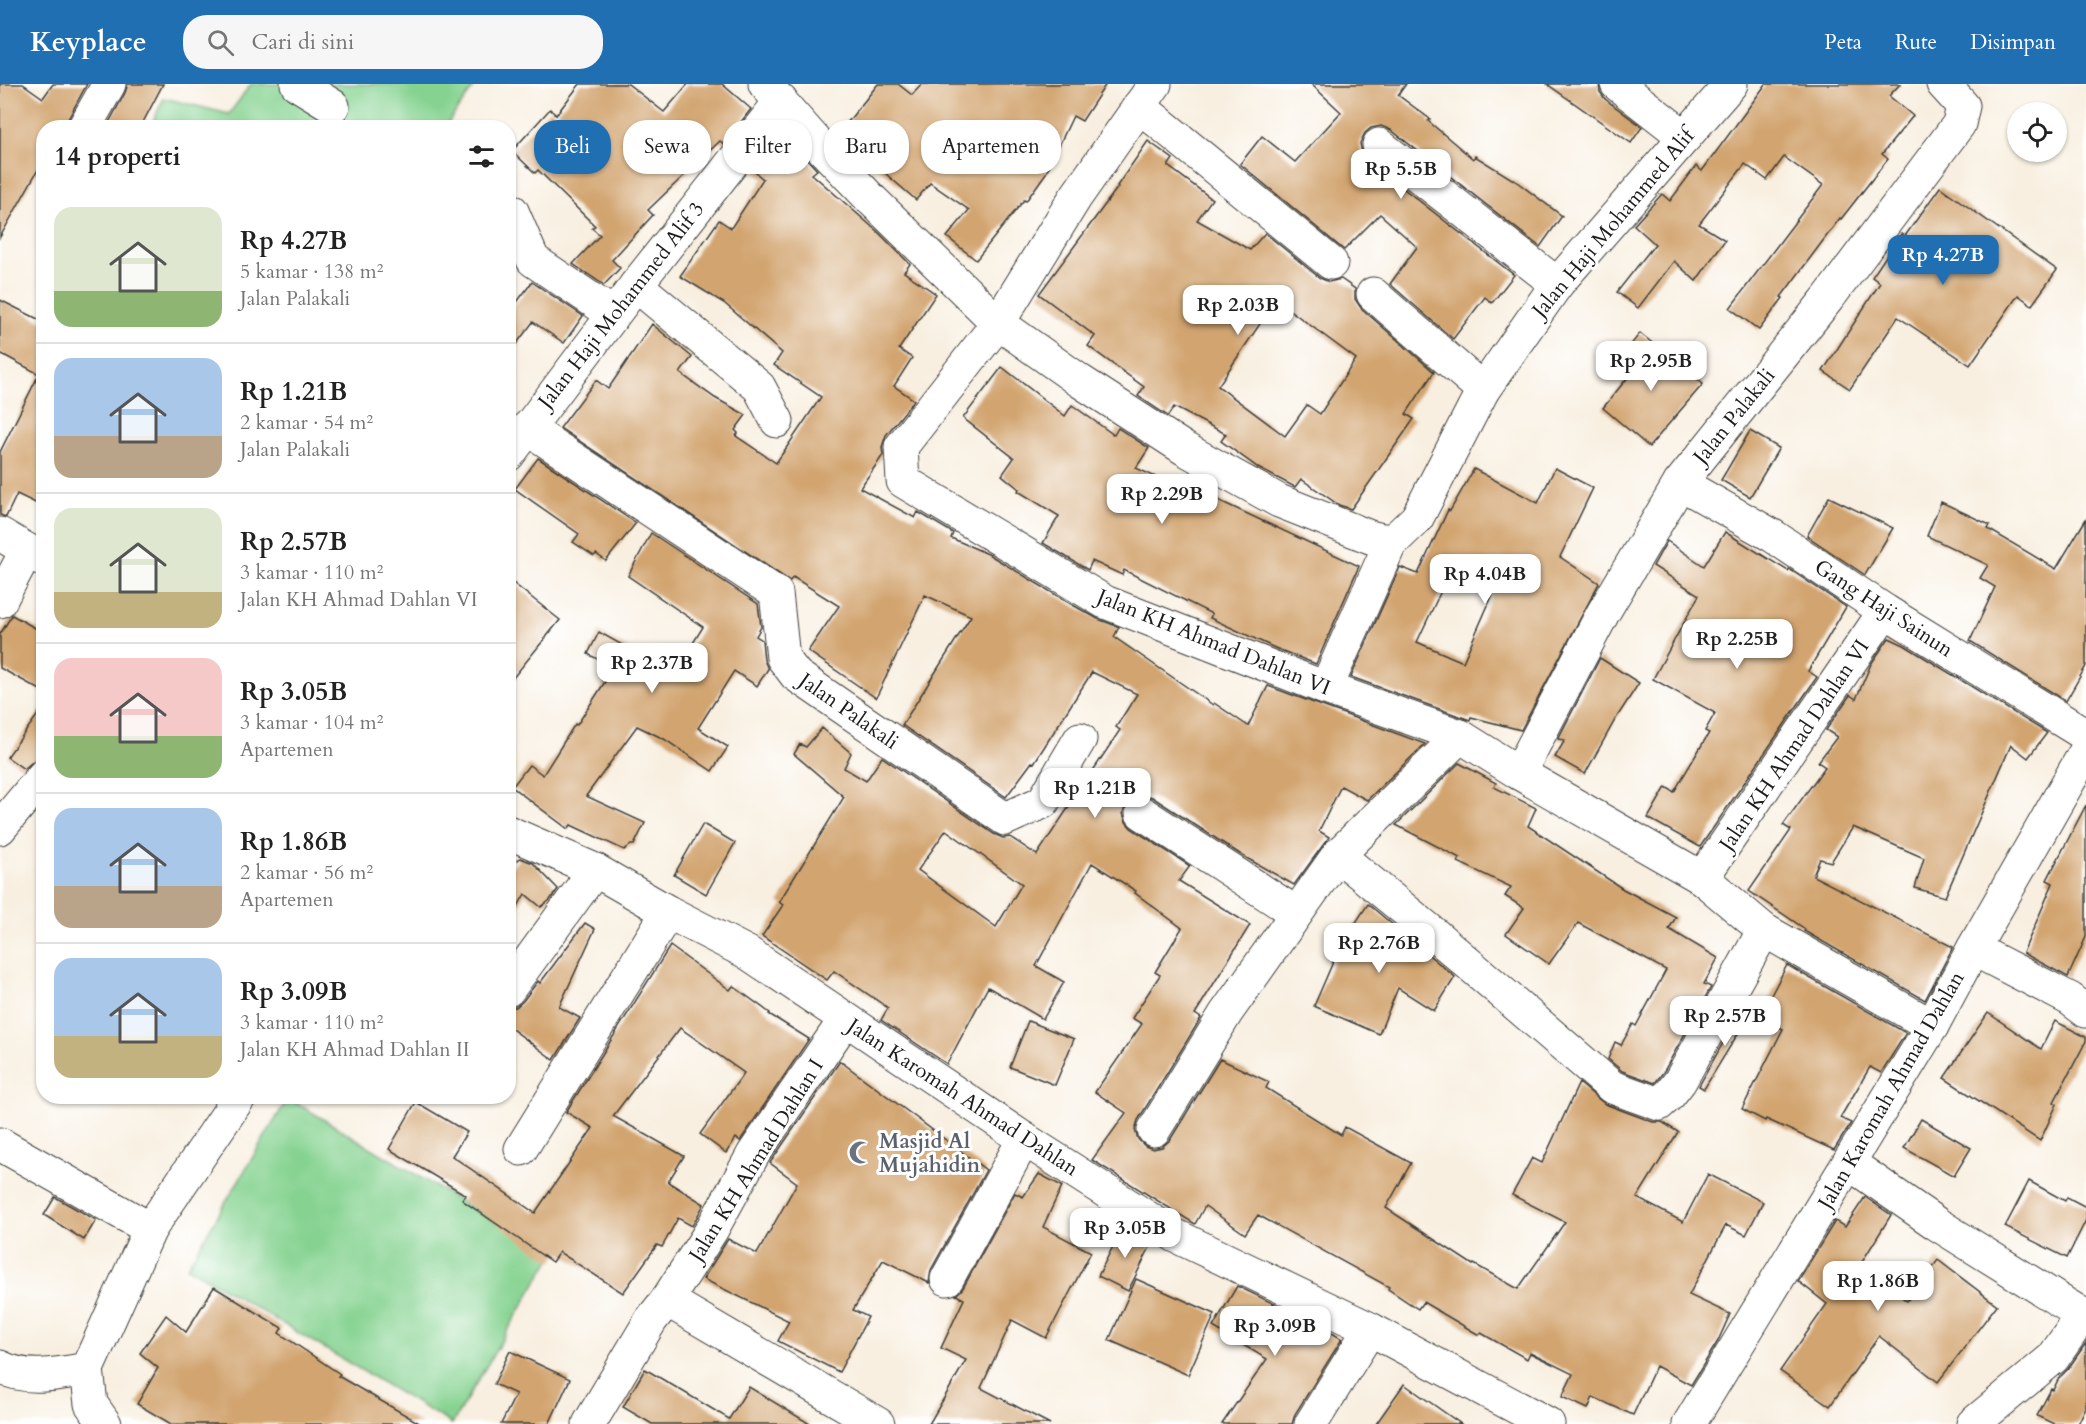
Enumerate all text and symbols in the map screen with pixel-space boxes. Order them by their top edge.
search box [183,15,603,69]
text: Keyplace [30,23,147,61]
icon: search [204,26,237,59]
text: Cari di sini [252,27,354,57]
text: Peta [1824,28,1862,57]
text: Rute [1895,28,1937,57]
text: Disimpan [1970,28,2056,57]
map controls [2007,102,2067,162]
button: locate [2007,102,2067,162]
chip: Beli [534,120,611,174]
chip: Sewa [623,120,711,174]
chip: Filter [723,120,812,174]
chip: Baru [824,120,909,174]
chip: Apartemen [921,120,1061,174]
street label: Jalan Haji Mohammed Alif [1524,120,1703,326]
text: 14 properti [54,139,181,174]
icon: filters [465,140,498,173]
pin: Rp 5.5B [1346,149,1456,200]
text: Rp 5.5B [1365,155,1437,182]
street label: Jalan Haji Mohammed Alif 3 [530,196,711,417]
text: Rp 4.27B [240,223,347,258]
icon: home [102,231,174,303]
pin: Rp 4.27B [1881,235,2005,286]
text: Rp 4.27B [1902,241,1984,268]
text: 5 kamar · 138 m² [240,258,383,285]
text: Jalan Palakali [240,285,350,312]
pin: Rp 2.03B [1176,285,1300,336]
text: Rp 2.03B [1197,291,1279,318]
pin: Rp 2.95B [1589,341,1713,392]
text: Rp 2.95B [1610,347,1692,374]
street label: Jalan Palakali [1685,362,1782,473]
text: Rp 1.21B [240,374,347,409]
icon: home [102,382,174,454]
text: 2 kamar · 54 m² [240,409,373,436]
text: Jalan Palakali [240,436,350,463]
pin: Rp 2.29B [1100,474,1224,525]
text: Rp 2.29B [1121,480,1203,507]
text: Rp 2.57B [240,524,347,559]
icon: home [102,532,174,604]
street label: Gang Haji Sainun [1809,553,1959,664]
pin: Rp 4.04B [1423,554,1547,605]
text: 3 kamar · 110 m² [240,559,383,586]
text: Rp 4.04B [1444,560,1526,587]
street label: Jalan KH Ahmad Dahlan VI [1090,581,1335,703]
text: Jalan KH Ahmad Dahlan VI [240,586,478,613]
pin: Rp 2.25B [1675,619,1799,670]
text: Rp 2.25B [1696,625,1778,652]
street label: Jalan KH Ahmad Dahlan VI [1711,634,1876,859]
pin: Rp 2.37B [590,643,714,694]
text: Rp 2.37B [611,649,693,676]
street label: Jalan Palakali [791,665,904,757]
text: Rp 3.05B [240,674,347,709]
icon: home [102,682,174,754]
text: 3 kamar · 104 m² [240,709,383,736]
text: Apartemen [240,736,334,763]
pin: Rp 1.21B [1033,768,1157,819]
text: Rp 1.21B [1054,774,1136,801]
text: Rp 1.86B [240,824,347,859]
icon: home [102,832,174,904]
text: 2 kamar · 56 m² [240,859,373,886]
text: Apartemen [240,886,334,913]
pin: Rp 2.76B [1317,923,1441,974]
text: Rp 2.76B [1338,929,1420,956]
street label: Jalan Karomah Ahmad Dahlan [1810,966,1972,1217]
text: Rp 3.09B [240,974,347,1009]
icon: home [102,982,174,1054]
pin: Rp 2.57B [1663,996,1787,1047]
text: Rp 2.57B [1684,1002,1766,1029]
text: 3 kamar · 110 m² [240,1009,383,1036]
street label: Jalan Karomah Ahmad Dahlan [839,1010,1084,1183]
text: Jalan KH Ahmad Dahlan II [240,1036,470,1063]
street label: Jalan KH Ahmad Dahlan I [681,1053,831,1270]
place label: Masjid Al Mujahidin [879,1127,981,1180]
mosque icon: Masjid Al Mujahidin [848,1140,874,1166]
pin: Rp 3.05B [1063,1208,1187,1259]
text: Rp 3.05B [1084,1214,1166,1241]
pin: Rp 1.86B [1816,1261,1940,1312]
text: Rp 1.86B [1837,1267,1919,1294]
pin: Rp 3.09B [1213,1306,1337,1357]
text: Rp 3.09B [1234,1312,1316,1339]

